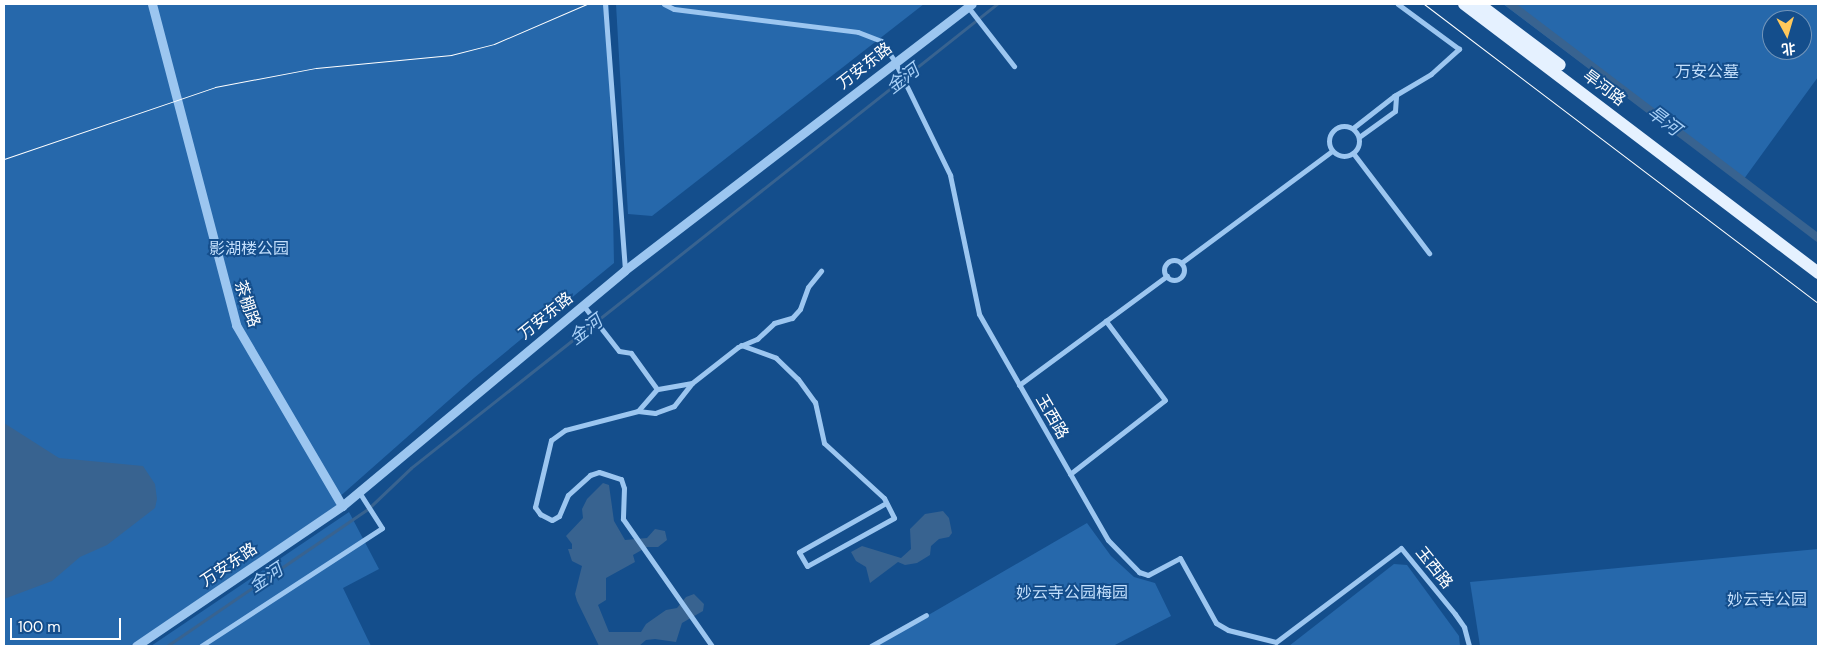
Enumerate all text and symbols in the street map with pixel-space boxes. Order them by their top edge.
north arrow [1762,10,1812,60]
street label: 万安东路 [834,39,896,93]
text: 北 [1781,39,1796,59]
water label: 金河 [882,59,924,99]
park label: 万安公墓 [1675,62,1739,82]
street label: 旱河路 [1579,66,1629,110]
water label: 旱河 [1643,102,1685,140]
park label: 影湖楼公园 [209,239,289,259]
street label: 茶棚路 [230,278,264,330]
street label: 万安东路 [515,288,577,344]
water label: 金河 [565,310,607,350]
street label: 玉西路 [1032,391,1072,443]
street label: 万安东路 [197,539,261,591]
street label: 玉西路 [1411,543,1457,593]
water label: 金河 [245,559,287,597]
park label: 妙云寺公园梅园 [1016,583,1128,603]
park label: 妙云寺公园 [1727,590,1807,610]
scale bar [12,608,124,640]
text: 100 m [18,617,61,637]

